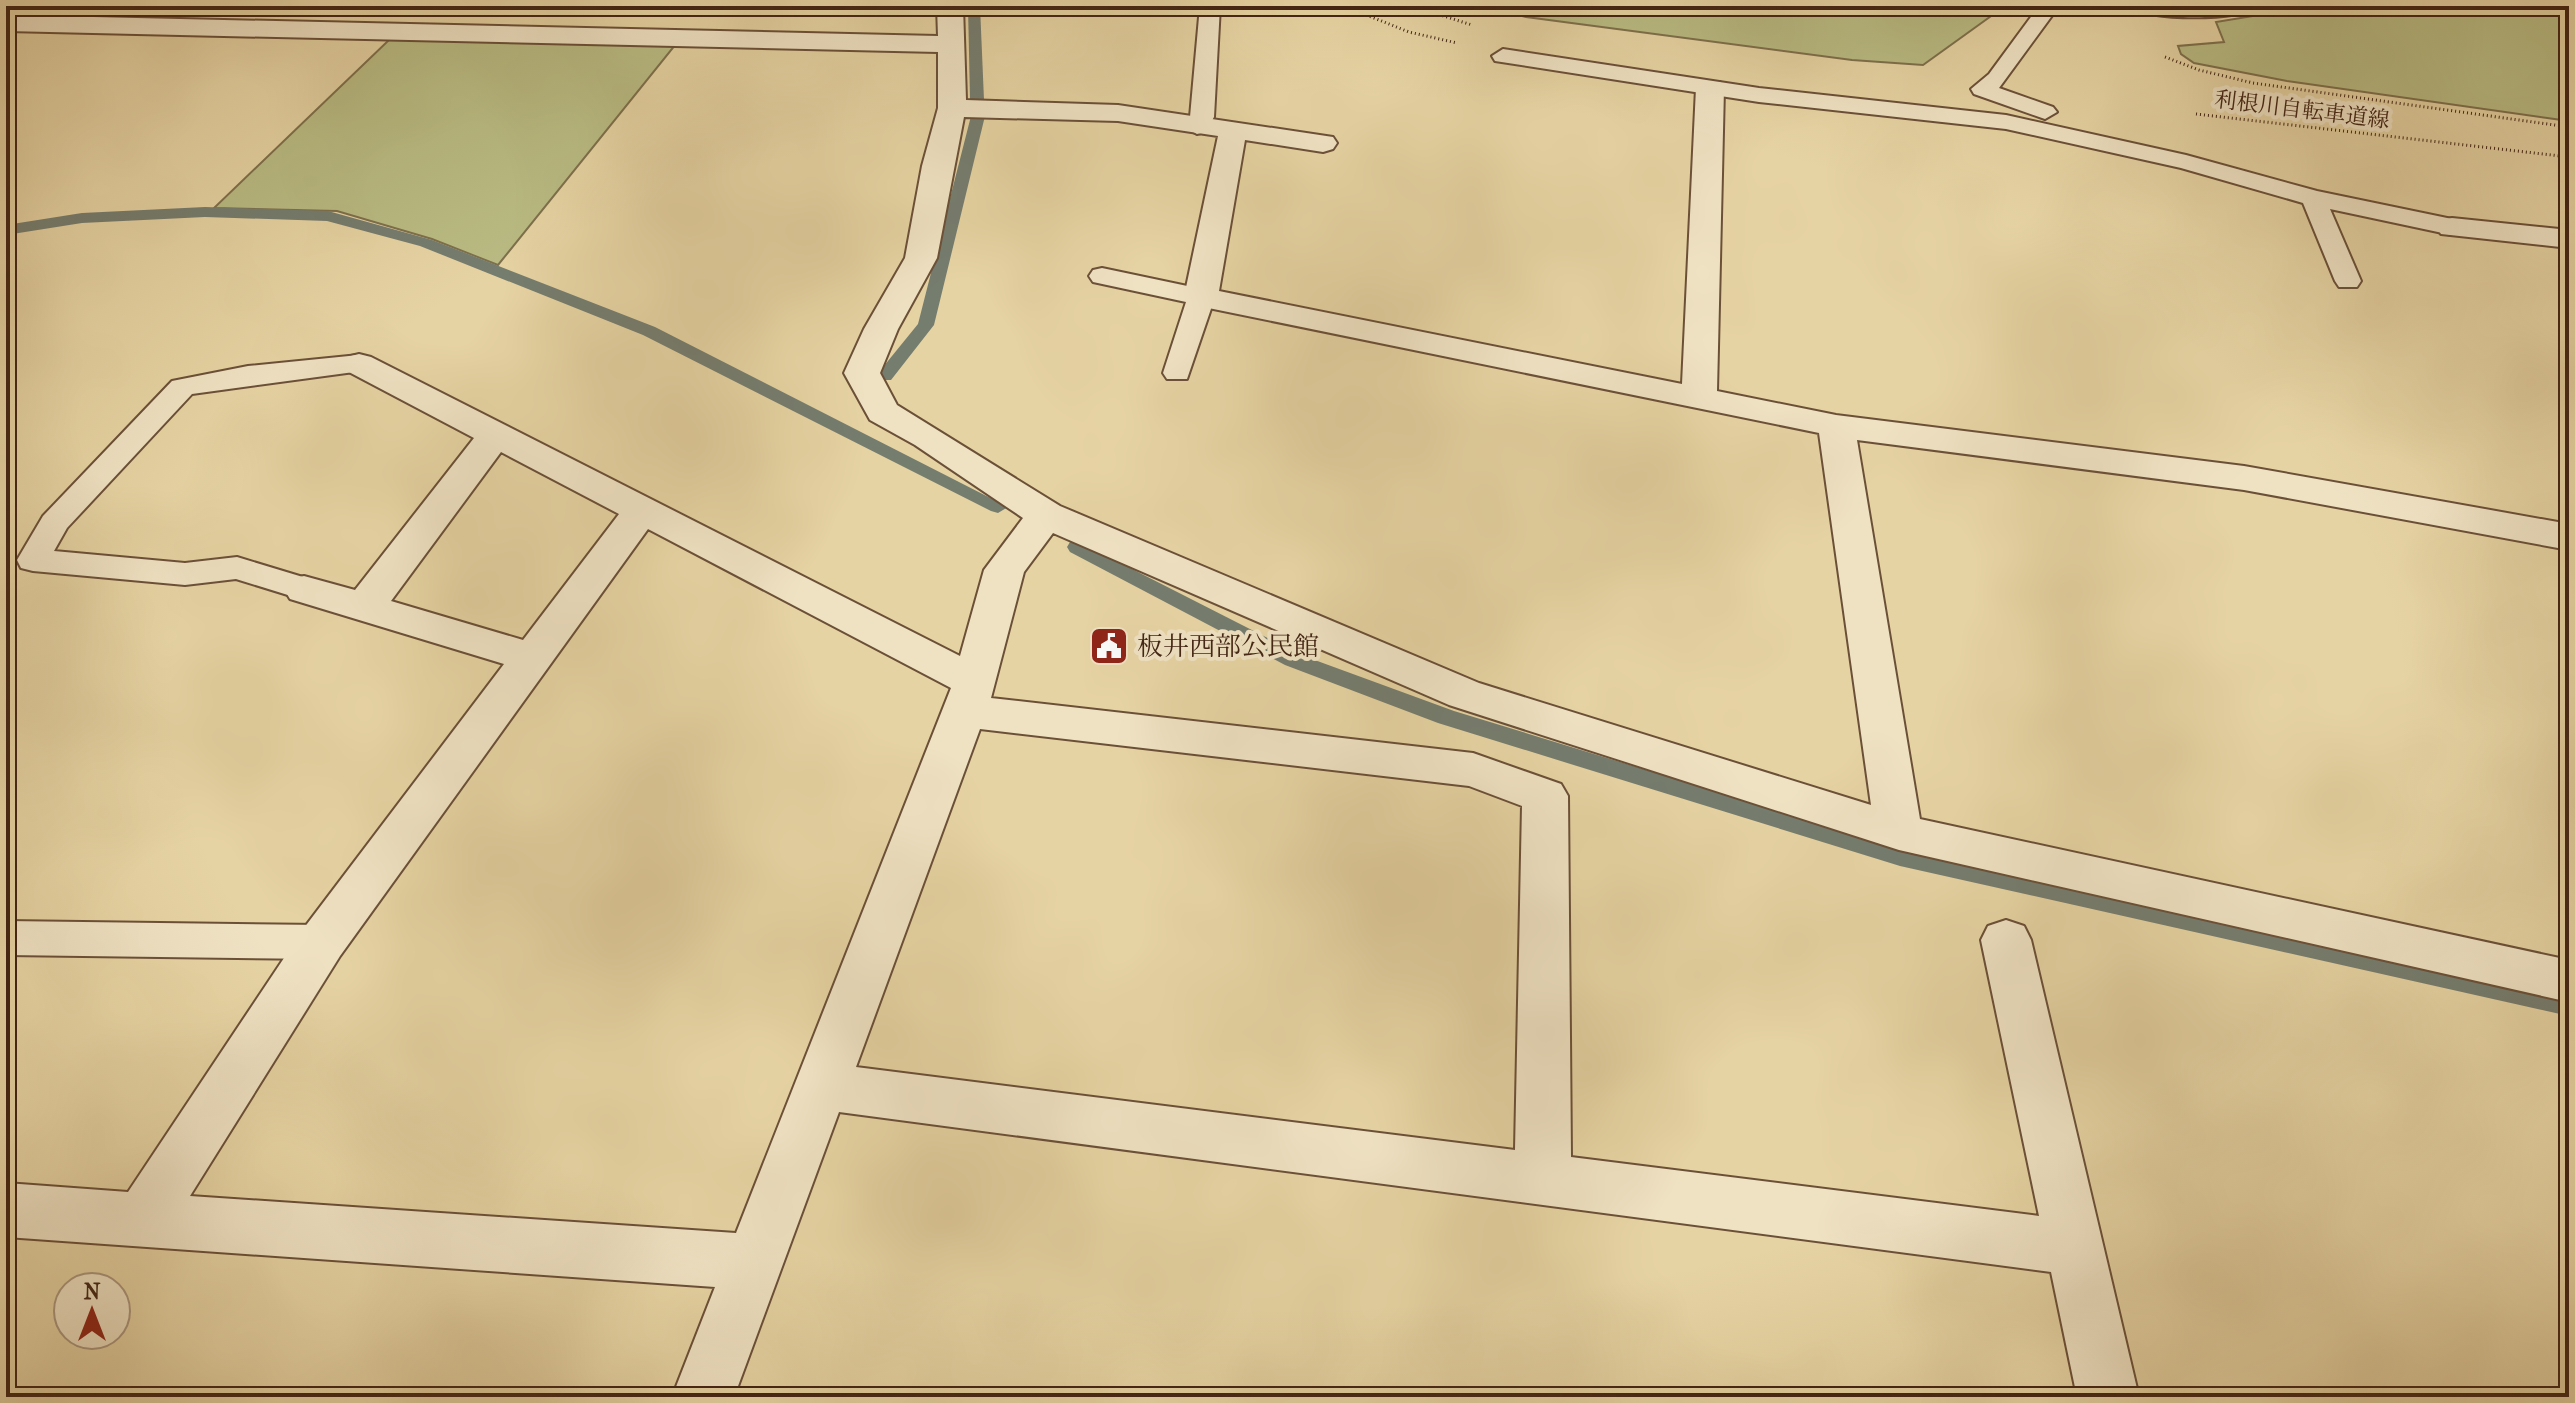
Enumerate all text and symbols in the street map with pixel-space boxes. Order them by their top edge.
street label: 利根川自転車道線 [2213,86,2391,134]
public building icon: 板井西部公民館 [1088,625,1130,667]
place label: 板井西部公民館 [1137,631,1319,662]
north arrow [52,1271,132,1351]
text: N [84,1279,101,1305]

